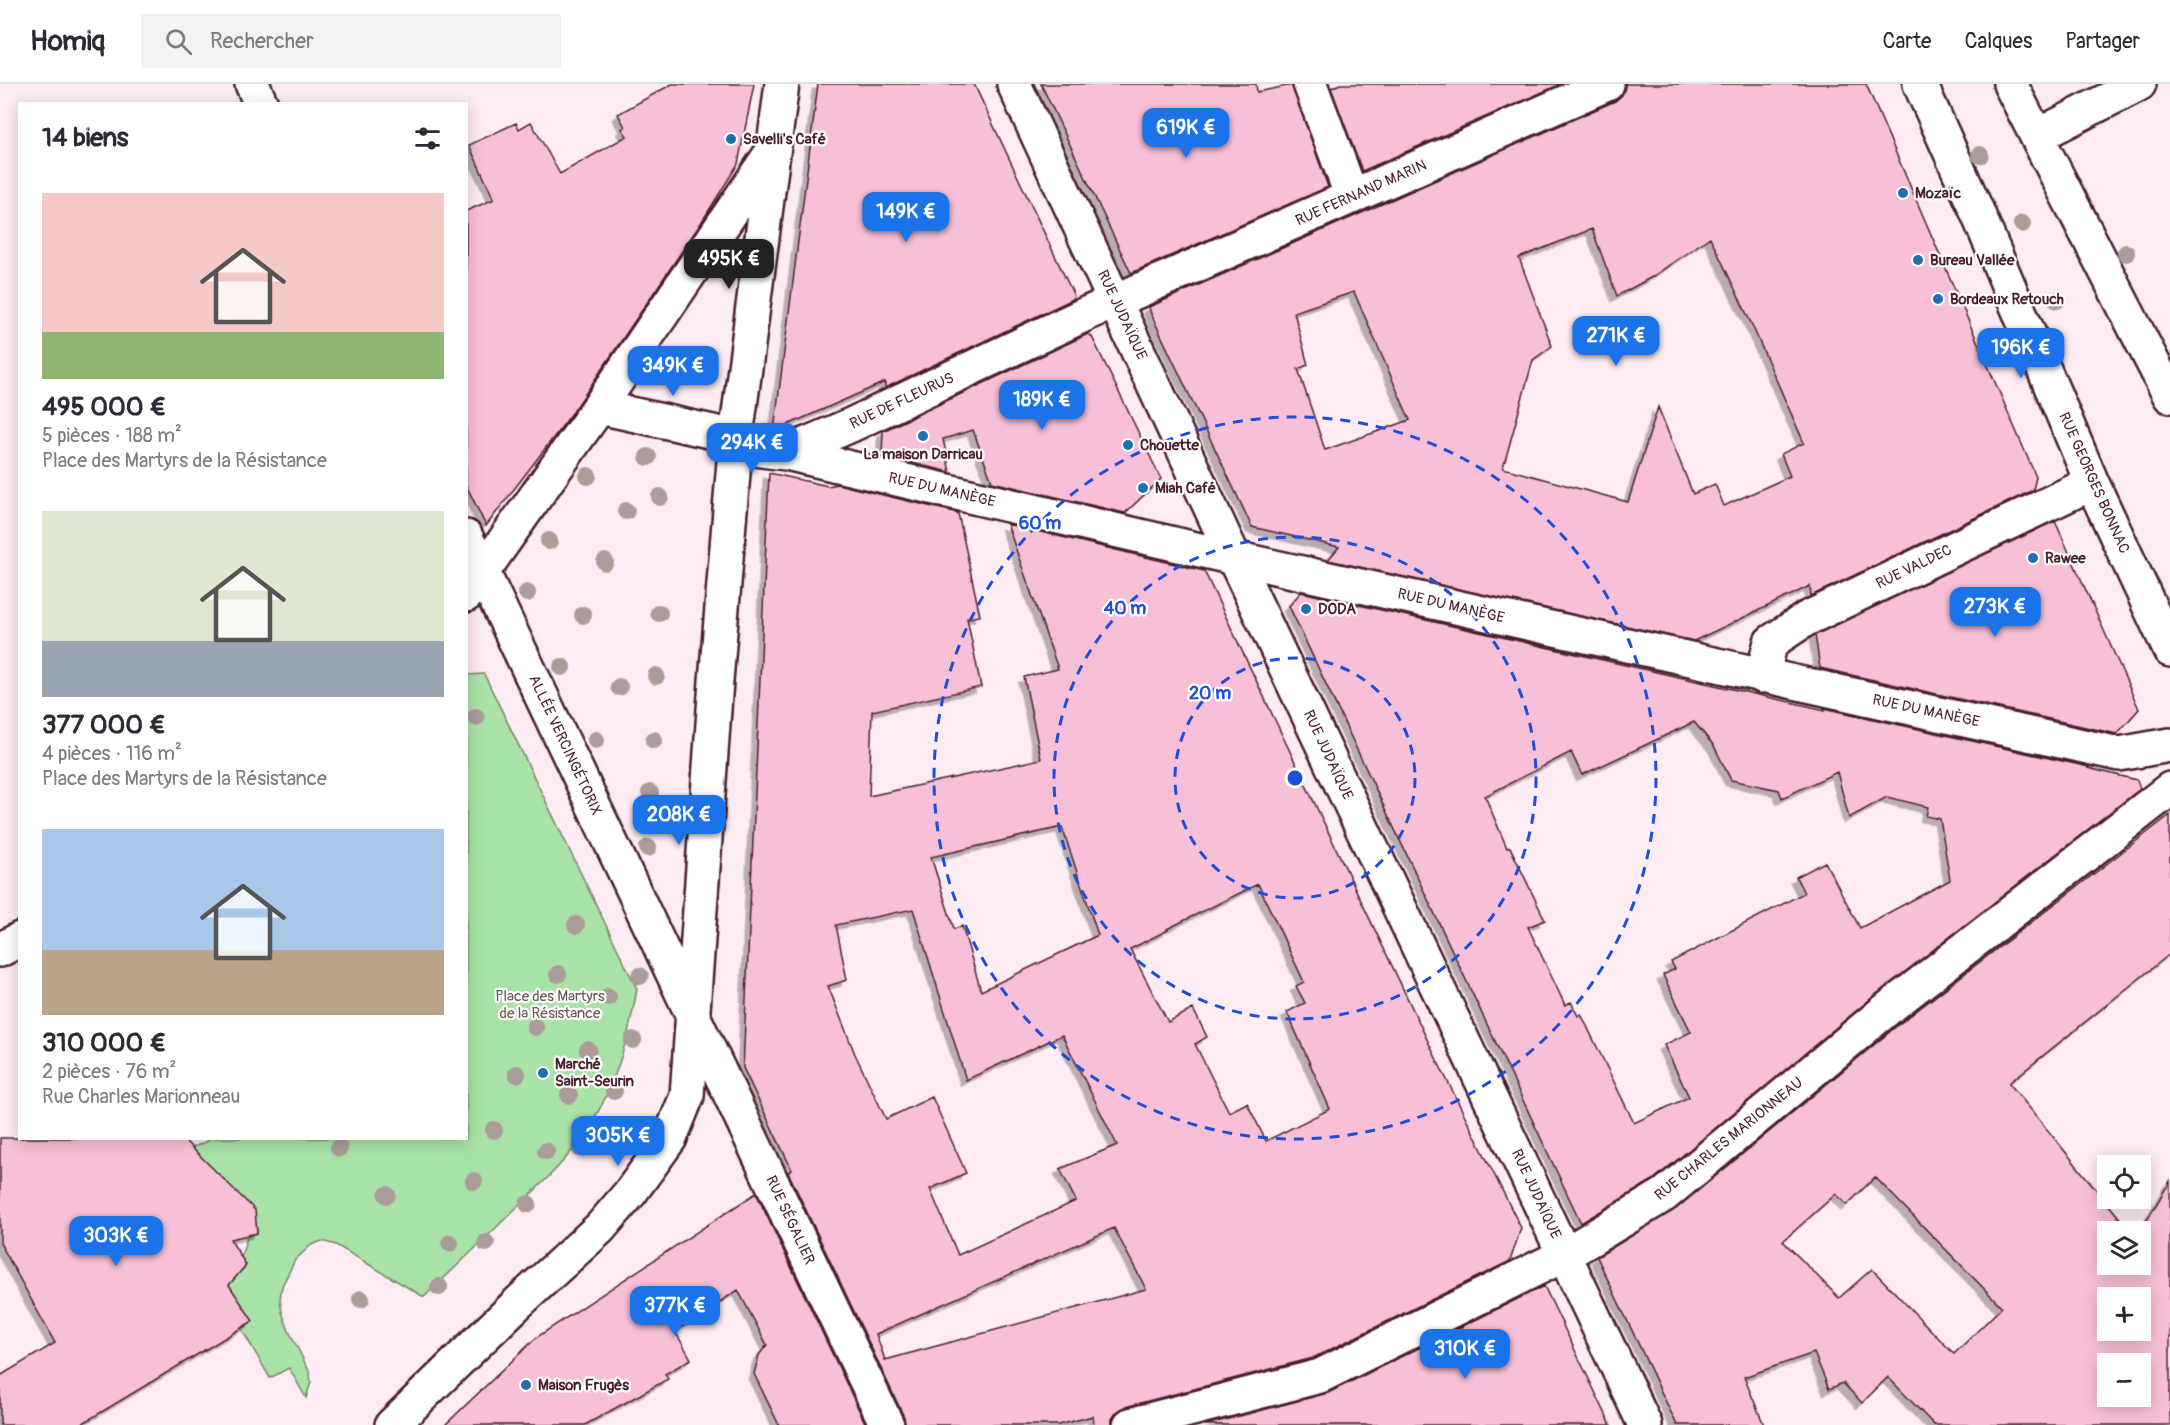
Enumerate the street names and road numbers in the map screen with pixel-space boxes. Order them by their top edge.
street label: RUE FERNAND MARIN [1293,156,1429,230]
street label: RUE JUDAÏQUE [1093,267,1151,363]
street label: RUE DE FLEURUS [847,369,957,433]
street label: RUE GEORGES BONNAC [2054,409,2134,557]
street label: RUE DU MANÈGE [887,468,997,512]
street label: RUE VALDEC [1873,540,1955,594]
street label: RUE DU MANÈGE [1396,584,1506,628]
street label: ALLÉE VERCINGÉTORIX [524,672,606,818]
street label: RUE DU MANÈGE [1871,690,1982,732]
street label: RUE JUDAÏQUE [1299,707,1357,803]
street label: RUE CHARLES MARIONNEAU [1651,1073,1807,1205]
street label: RUE JUDAÏQUE [1507,1146,1565,1242]
street label: RUE SÉGALIER [761,1173,819,1268]

